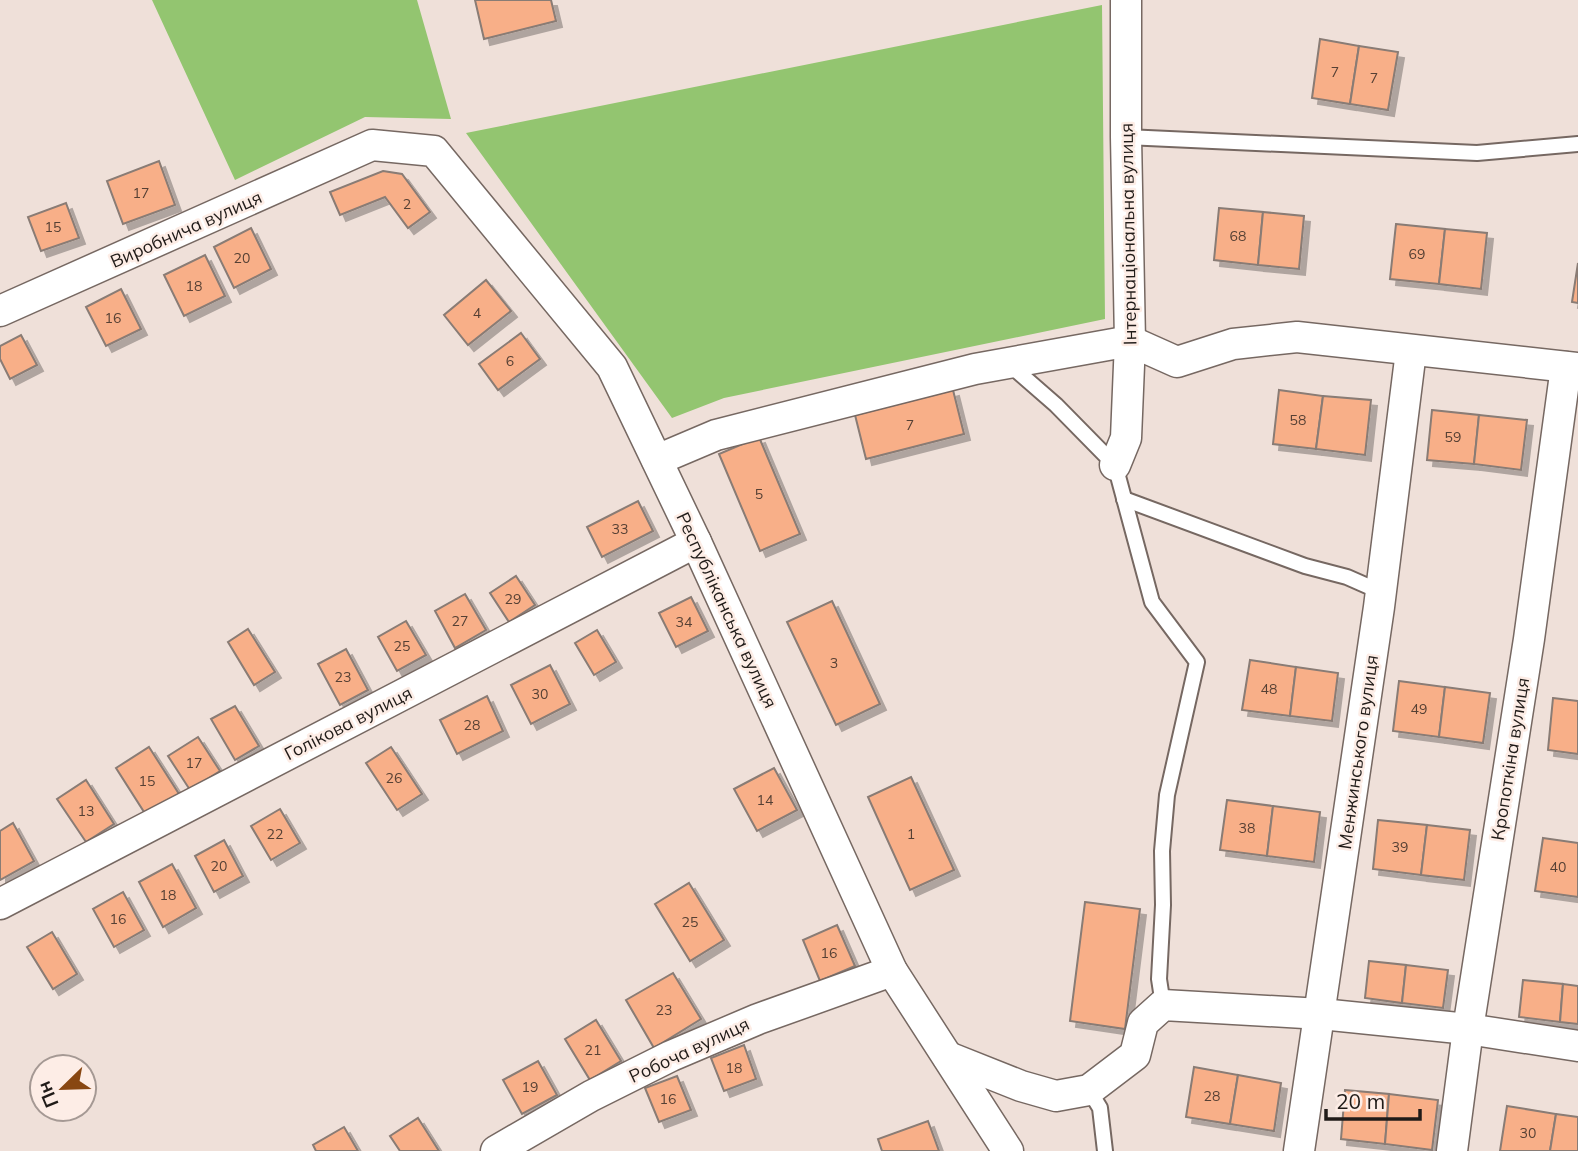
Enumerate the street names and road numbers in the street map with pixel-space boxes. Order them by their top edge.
street label: Інтернаціональна вулиця [1115,123,1141,345]
street label: Виробнича вулиця [107,185,265,273]
street label: Республіканська вулиця [671,508,783,712]
street label: Менжинського вулиця [1333,653,1383,851]
street label: Кропоткіна вулиця [1486,676,1534,842]
street label: Голікова вулиця [280,681,416,765]
street label: Робоча вулиця [625,1012,753,1088]

